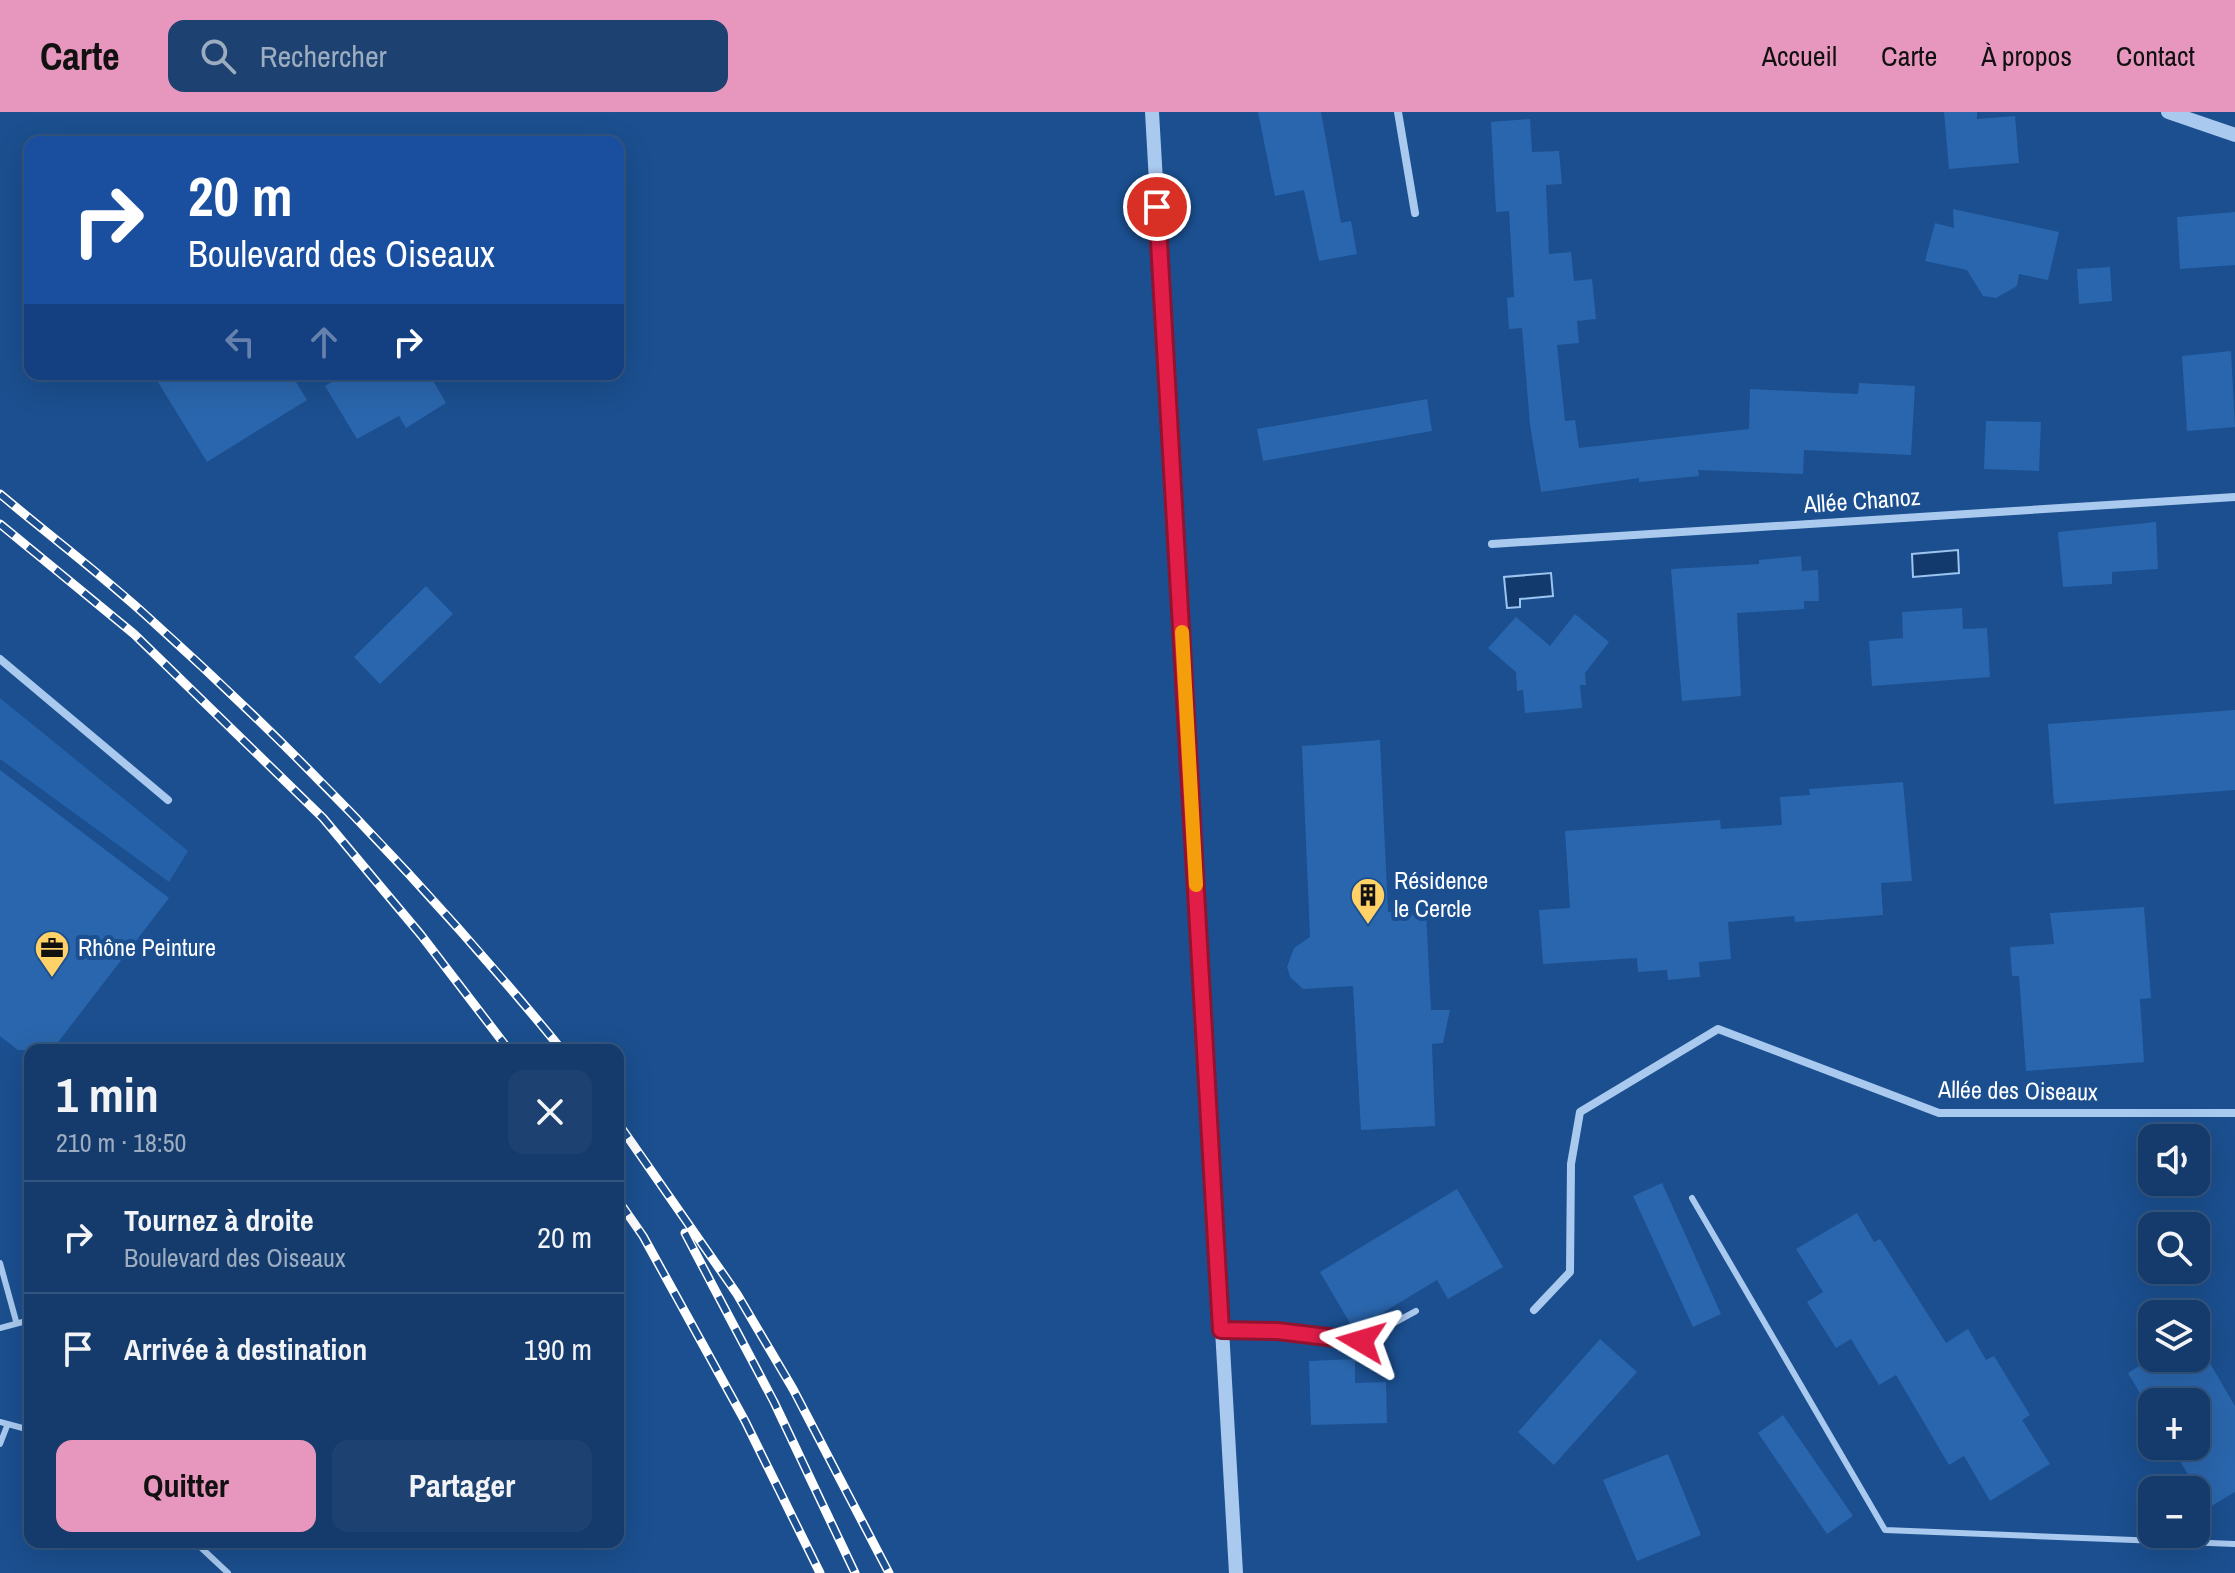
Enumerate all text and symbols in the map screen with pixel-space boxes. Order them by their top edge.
search box [168,20,728,92]
text: Carte [40,31,120,82]
icon: search [196,34,240,78]
text: Rechercher [260,36,387,76]
text: Accueil [1762,37,1837,75]
text: Carte [1881,37,1937,75]
text: À propos [1981,37,2072,75]
text: Contact [2116,37,2195,75]
text: 20 m [188,158,293,233]
icon: right [56,168,160,272]
pin [1123,173,1191,241]
icon: arrive [1135,185,1179,229]
text: Boulevard des Oiseaux [188,230,495,278]
icon: left [218,320,262,364]
icon: ahead [302,320,346,364]
icon: right [386,320,430,364]
street label: Allée Chanoz [1801,480,1922,520]
place label: Résidence le Cercle [1394,864,1488,924]
building icon: Résidence le Cercle [1349,876,1387,926]
office icon: Rhône Peinture [33,929,71,979]
place label: Rhône Peinture [78,931,216,963]
text: 1 min [56,1062,159,1127]
button: close [508,1070,592,1154]
street label: Allée des Oiseaux [1937,1073,2098,1107]
map controls [2138,1124,2210,1548]
button: sound [2138,1124,2210,1196]
text: 210 m · 18:50 [56,1125,186,1160]
text: Tournez à droite [124,1200,314,1240]
button: search [2138,1212,2210,1284]
icon: right [56,1215,100,1259]
text: 20 m [537,1217,592,1257]
text: Boulevard des Oiseaux [124,1240,346,1275]
position arrow [1319,1299,1403,1383]
button: layers [2138,1300,2210,1372]
icon: arrive [56,1327,100,1371]
text: Arrivée à destination [124,1329,367,1369]
text: 190 m [524,1329,592,1369]
button: + [2138,1388,2210,1460]
button: Quitter [56,1440,316,1532]
button: Partager [332,1440,592,1532]
button: − [2138,1476,2210,1548]

